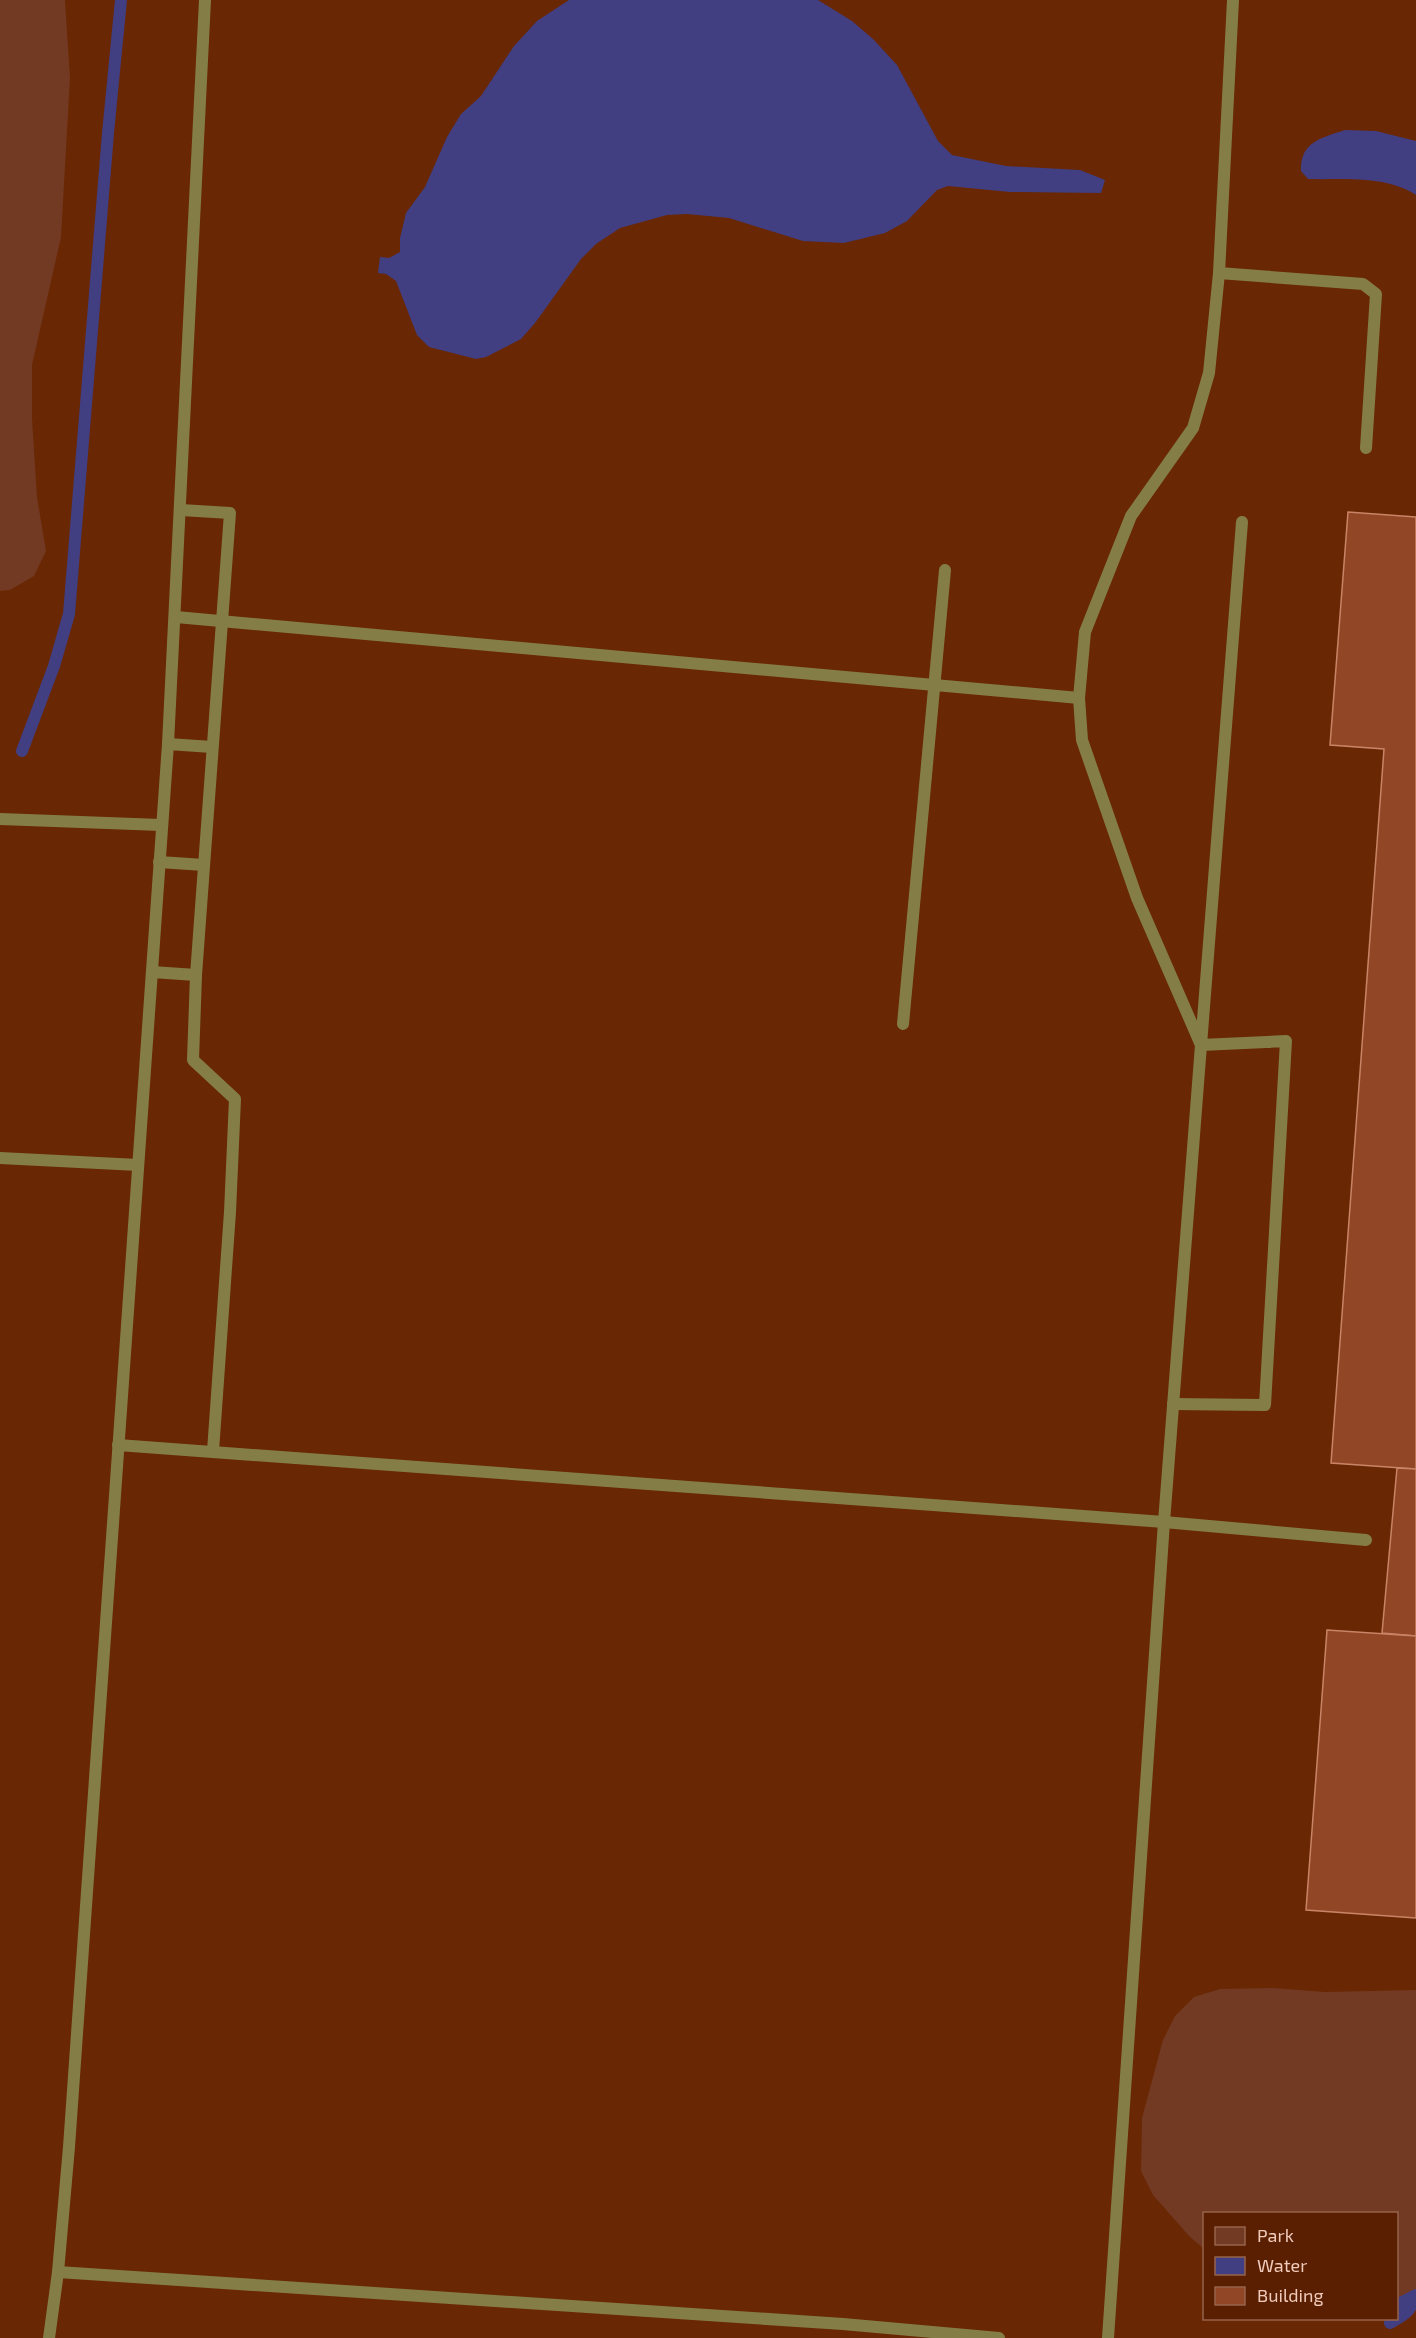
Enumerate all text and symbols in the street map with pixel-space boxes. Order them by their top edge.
legend [1203,2212,1398,2320]
text: Park [1257,2224,1294,2246]
text: Water [1257,2254,1307,2276]
text: Building [1257,2284,1324,2306]

